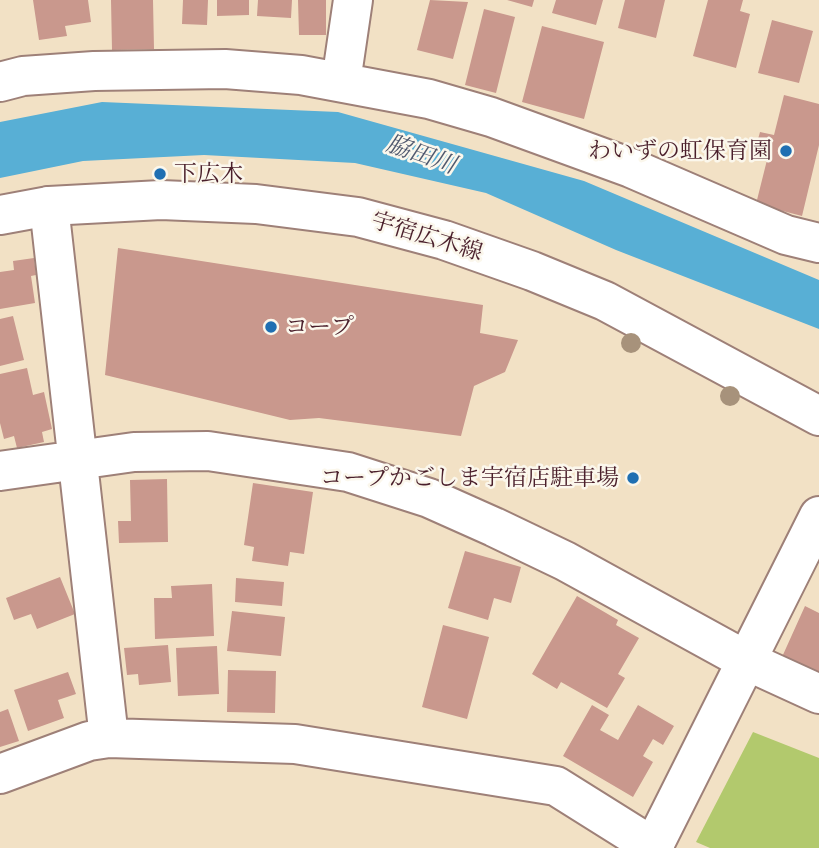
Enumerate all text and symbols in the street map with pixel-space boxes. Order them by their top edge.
water label: 脇田川 [382,130,460,180]
place label: わいずの虹保育園 [588,137,772,165]
marker: わいずの虹保育園 [778,143,794,159]
place label: 下広木 [174,160,243,188]
marker: 下広木 [152,166,168,182]
street label: 宇宿広木線 [368,207,486,267]
place label: コープ [285,313,354,341]
marker: コープ [263,319,279,335]
place label: コープかごしま宇宿店駐車場 [320,464,619,492]
marker: コープかごしま宇宿店駐車場 [625,470,641,486]

